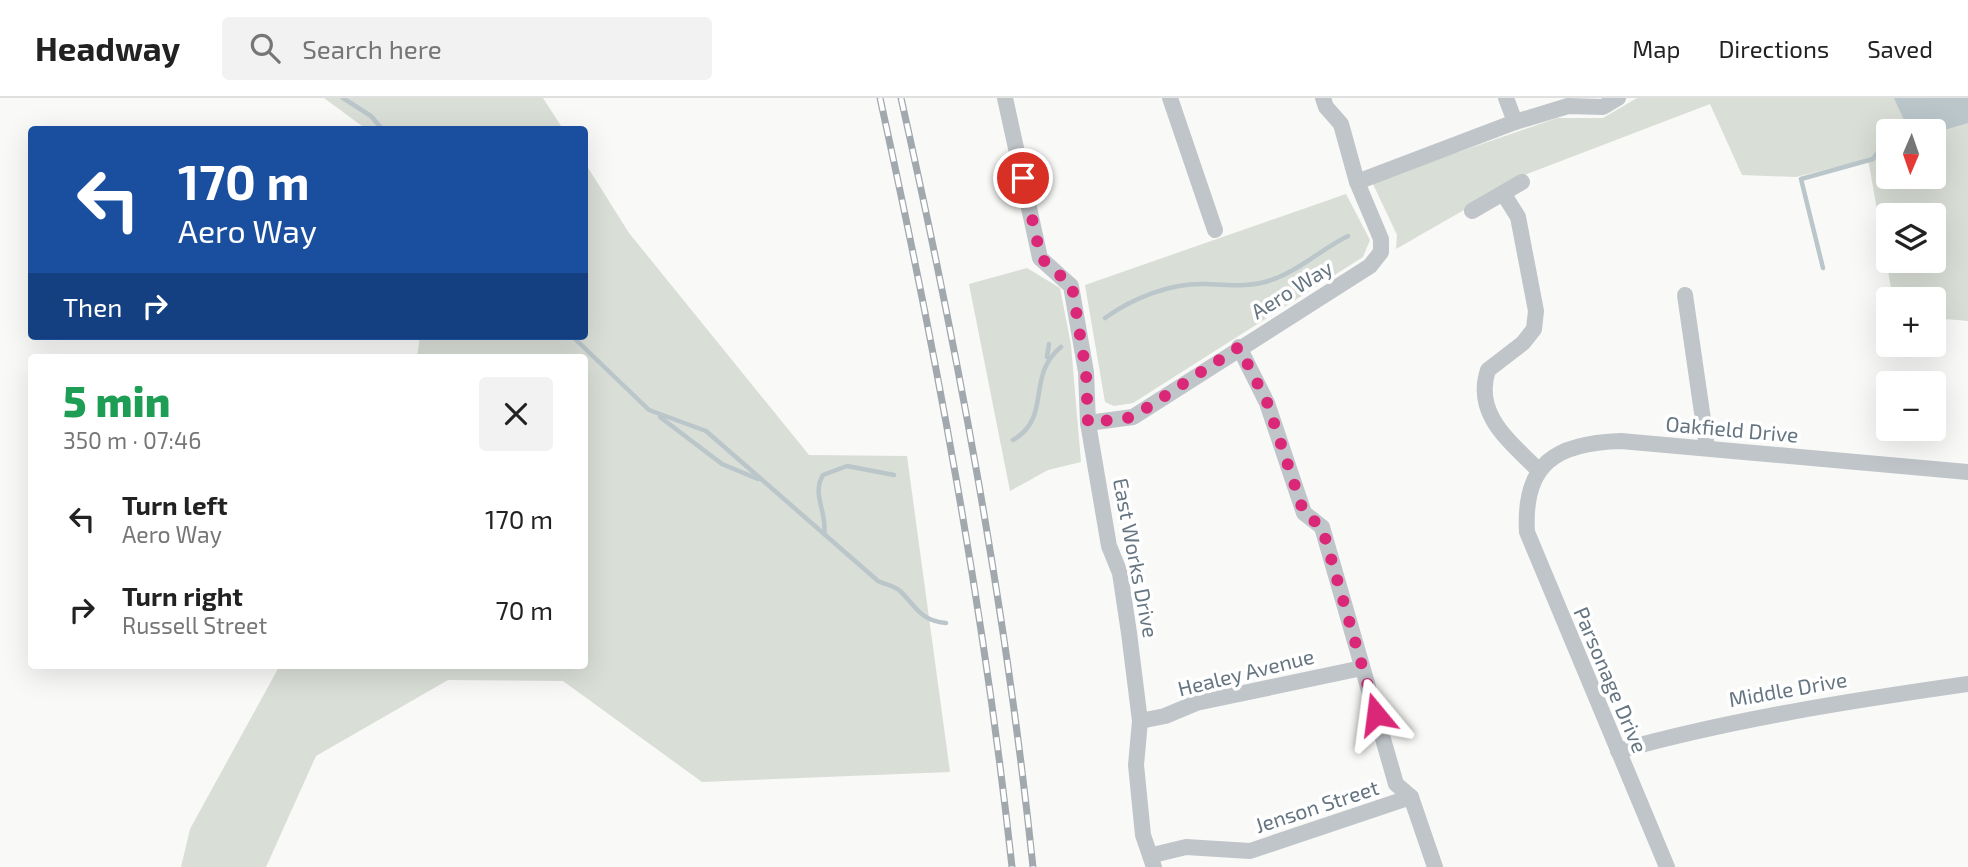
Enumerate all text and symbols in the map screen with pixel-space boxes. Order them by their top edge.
search box [222,17,712,80]
text: Headway [35,28,180,68]
icon: search [246,29,284,67]
text: Search here [302,33,442,64]
text: Map [1632,34,1680,63]
text: Directions [1718,34,1829,63]
text: Saved [1867,34,1933,63]
north arrow [1876,119,1946,189]
map controls [1876,119,1946,441]
pin [993,148,1053,208]
text: 170 m [178,151,310,210]
icon: left [63,154,154,245]
icon: arrive [1004,159,1042,197]
button: layers [1876,203,1946,273]
text: Aero Way [178,211,317,249]
street label: Aero Way [1246,254,1336,323]
icon: right [136,287,174,325]
button: + [1876,287,1946,357]
text: Then [63,291,122,322]
button: − [1876,371,1946,441]
text: 5 min [63,375,171,425]
button: close [479,377,553,451]
street label: Oakfield Drive [1665,410,1799,447]
text: 350 m · 07:46 [63,426,201,454]
street label: East Works Drive [1109,476,1164,640]
text: Turn left [122,489,228,520]
icon: left [63,500,101,538]
text: 170 m [485,503,553,534]
text: Aero Way [122,520,222,548]
text: Turn right [122,580,243,611]
icon: right [63,591,101,629]
text: 70 m [495,594,553,625]
street label: Parsonage Drive [1569,603,1653,756]
text: Russell Street [122,611,267,639]
street label: Healey Avenue [1175,643,1316,701]
street label: Middle Drive [1727,666,1849,711]
position arrow [1339,677,1413,751]
street label: Jenson Street [1252,774,1381,837]

